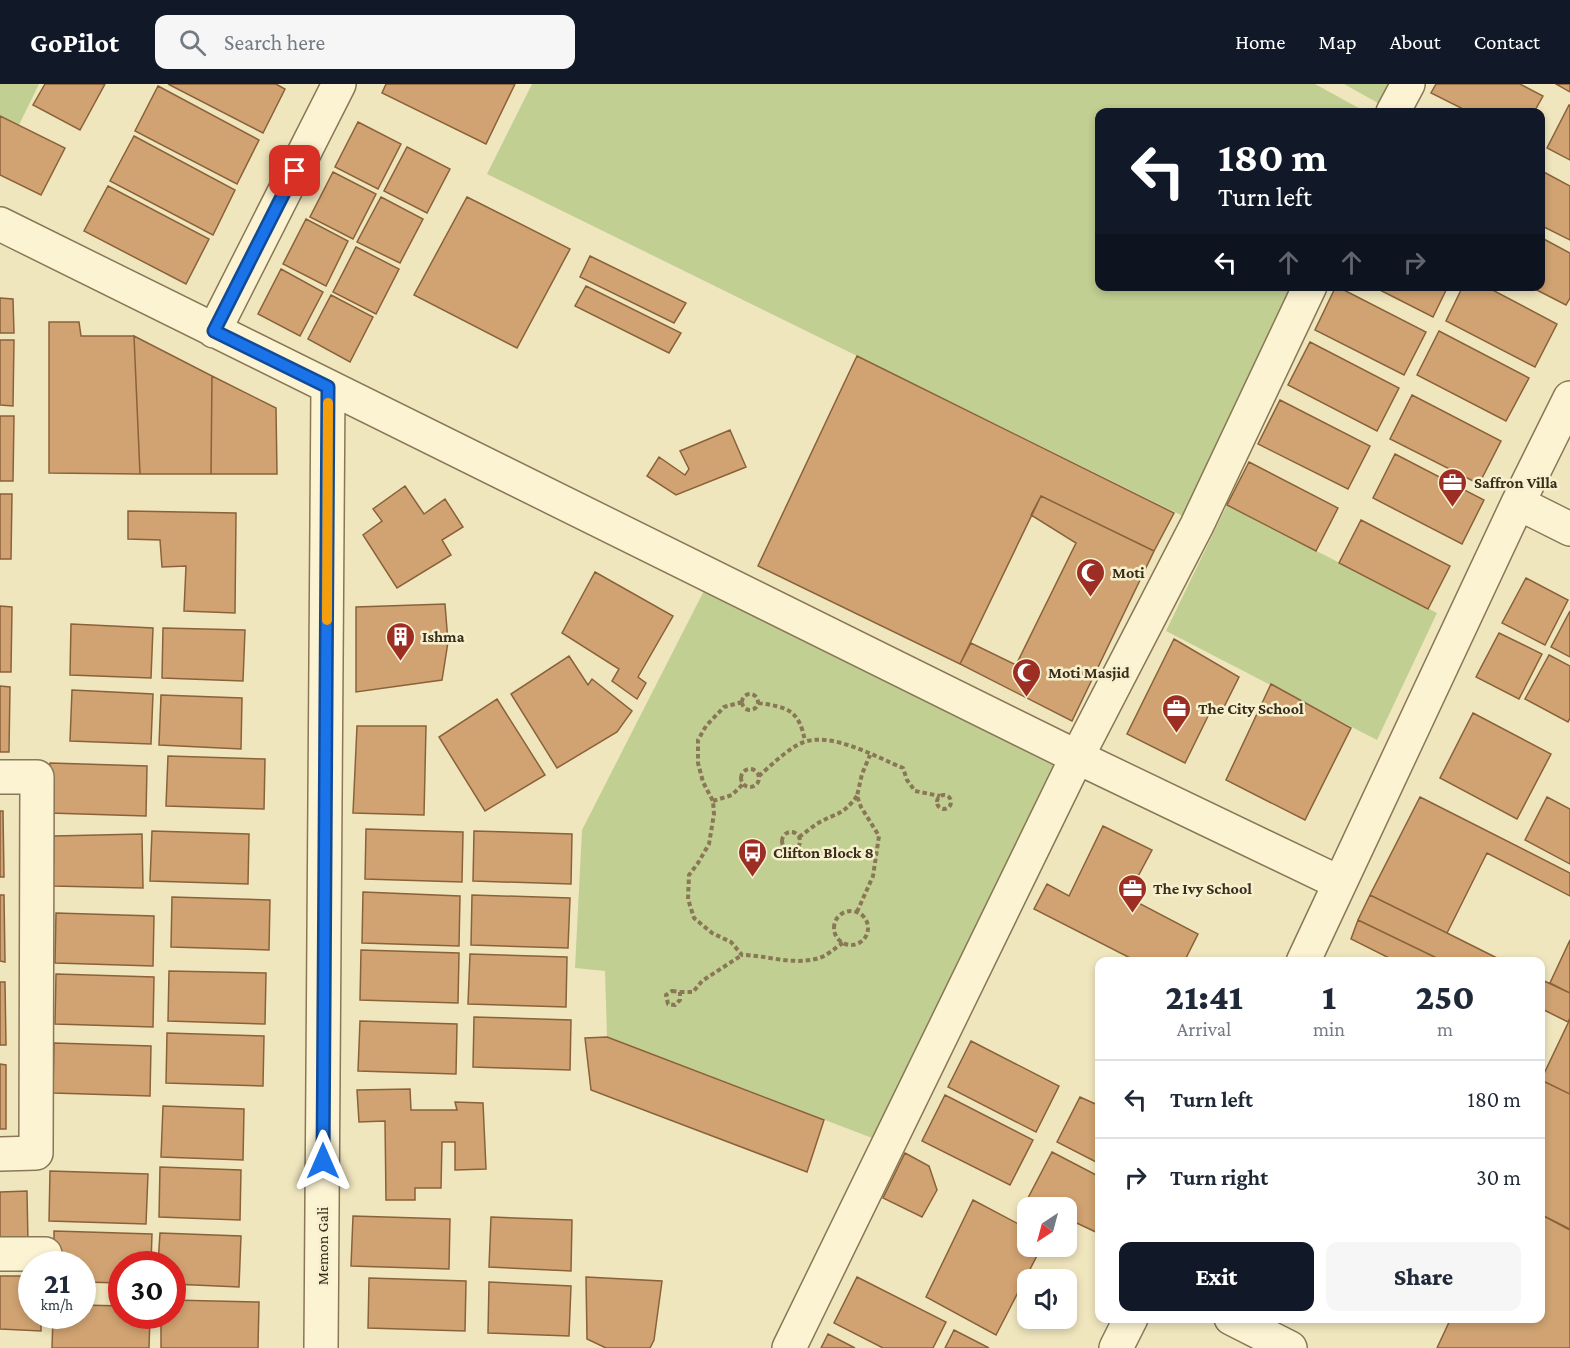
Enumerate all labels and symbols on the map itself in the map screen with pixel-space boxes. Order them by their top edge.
pin [269,145,320,196]
office icon: Saffron Villa [1437,466,1469,508]
place label: Saffron Villa [1474,474,1558,491]
mosque icon: Moti [1075,556,1107,598]
place label: Moti [1112,564,1145,581]
building icon: Ishma [385,620,417,662]
place label: Ishma [422,628,465,645]
mosque icon: Moti Masjid [1011,656,1043,698]
place label: Moti Masjid [1048,664,1130,682]
office icon: The City School [1161,692,1193,734]
place label: The City School [1198,700,1304,717]
bus stop icon: Clifton Block 8 [736,836,768,878]
place label: Clifton Block 8 [773,844,874,861]
office icon: The Ivy School [1116,872,1148,914]
place label: The Ivy School [1153,880,1252,897]
position arrow [291,1129,355,1193]
north arrow [1017,1197,1077,1257]
street label: Memon Gali [314,1207,331,1285]
speed limit sign: 30 [108,1251,186,1329]

